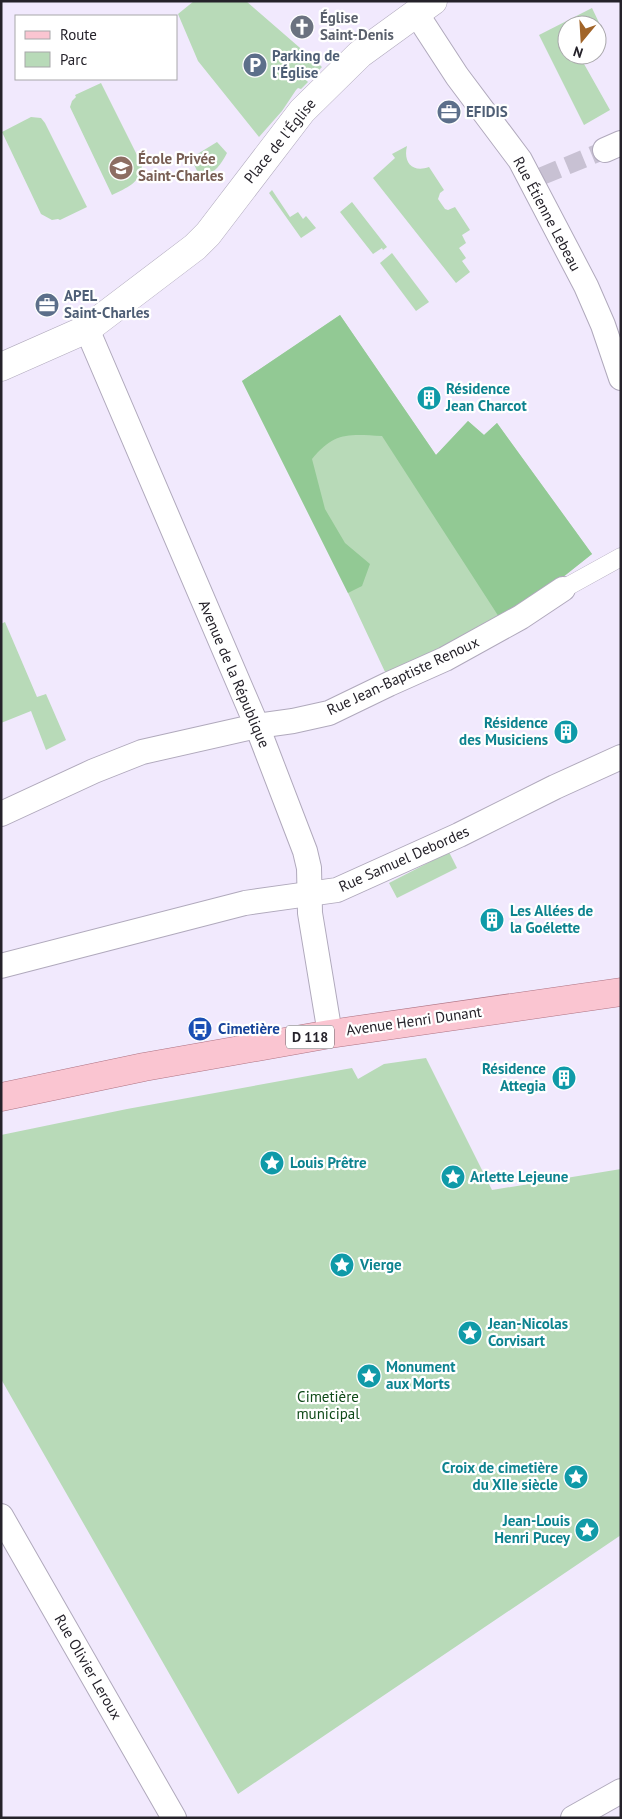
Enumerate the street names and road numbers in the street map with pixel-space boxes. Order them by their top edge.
street label: Place de l'Église [239,94,320,187]
street label: Rue Étienne Lebeau [509,153,586,274]
street label: Avenue de la République [195,597,274,751]
street label: Rue Jean-Baptiste Renoux [324,632,482,719]
street label: Rue Samuel Debordes [336,821,472,896]
street label: Avenue Henri Dunant [345,1002,483,1039]
road number: D 118 [286,1026,334,1048]
street label: Rue Olivier Leroux [51,1611,126,1723]

